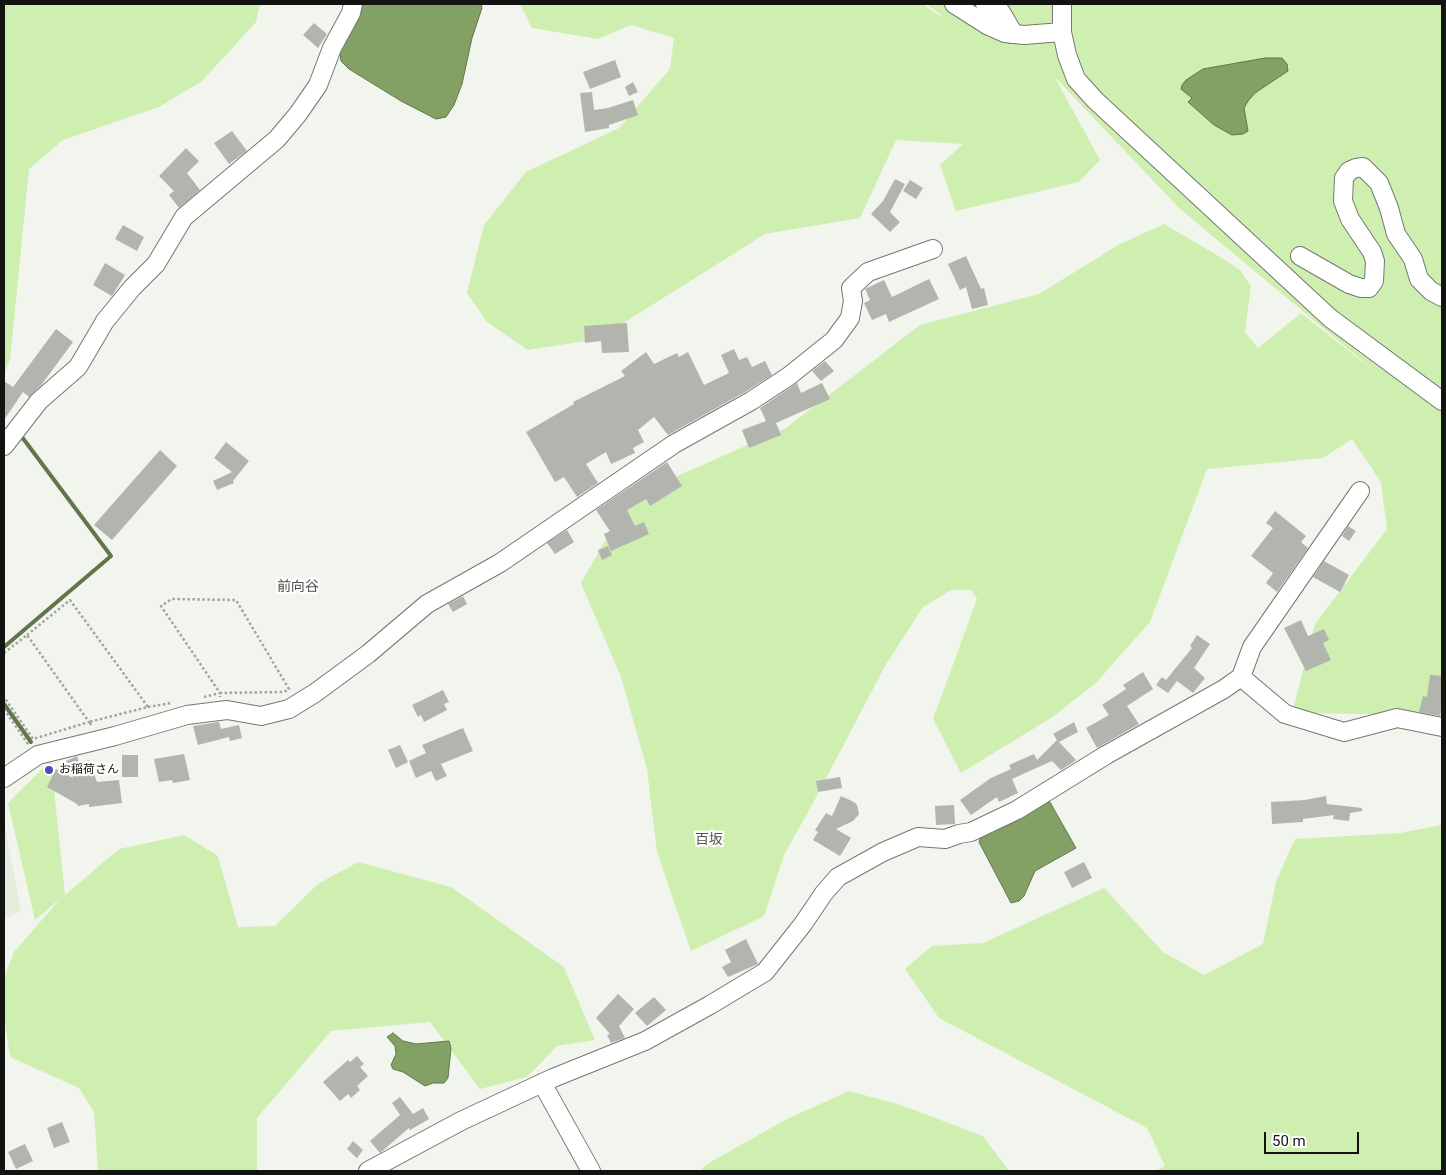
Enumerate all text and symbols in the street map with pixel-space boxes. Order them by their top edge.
district label: 前向谷 [277,579,319,595]
place label: お稲荷さん [59,763,119,777]
marker: お稲荷さん [43,764,55,776]
district label: 百坂 [695,832,723,848]
scale bar [1266,1122,1361,1154]
text: 50 m [1272,1132,1306,1150]

